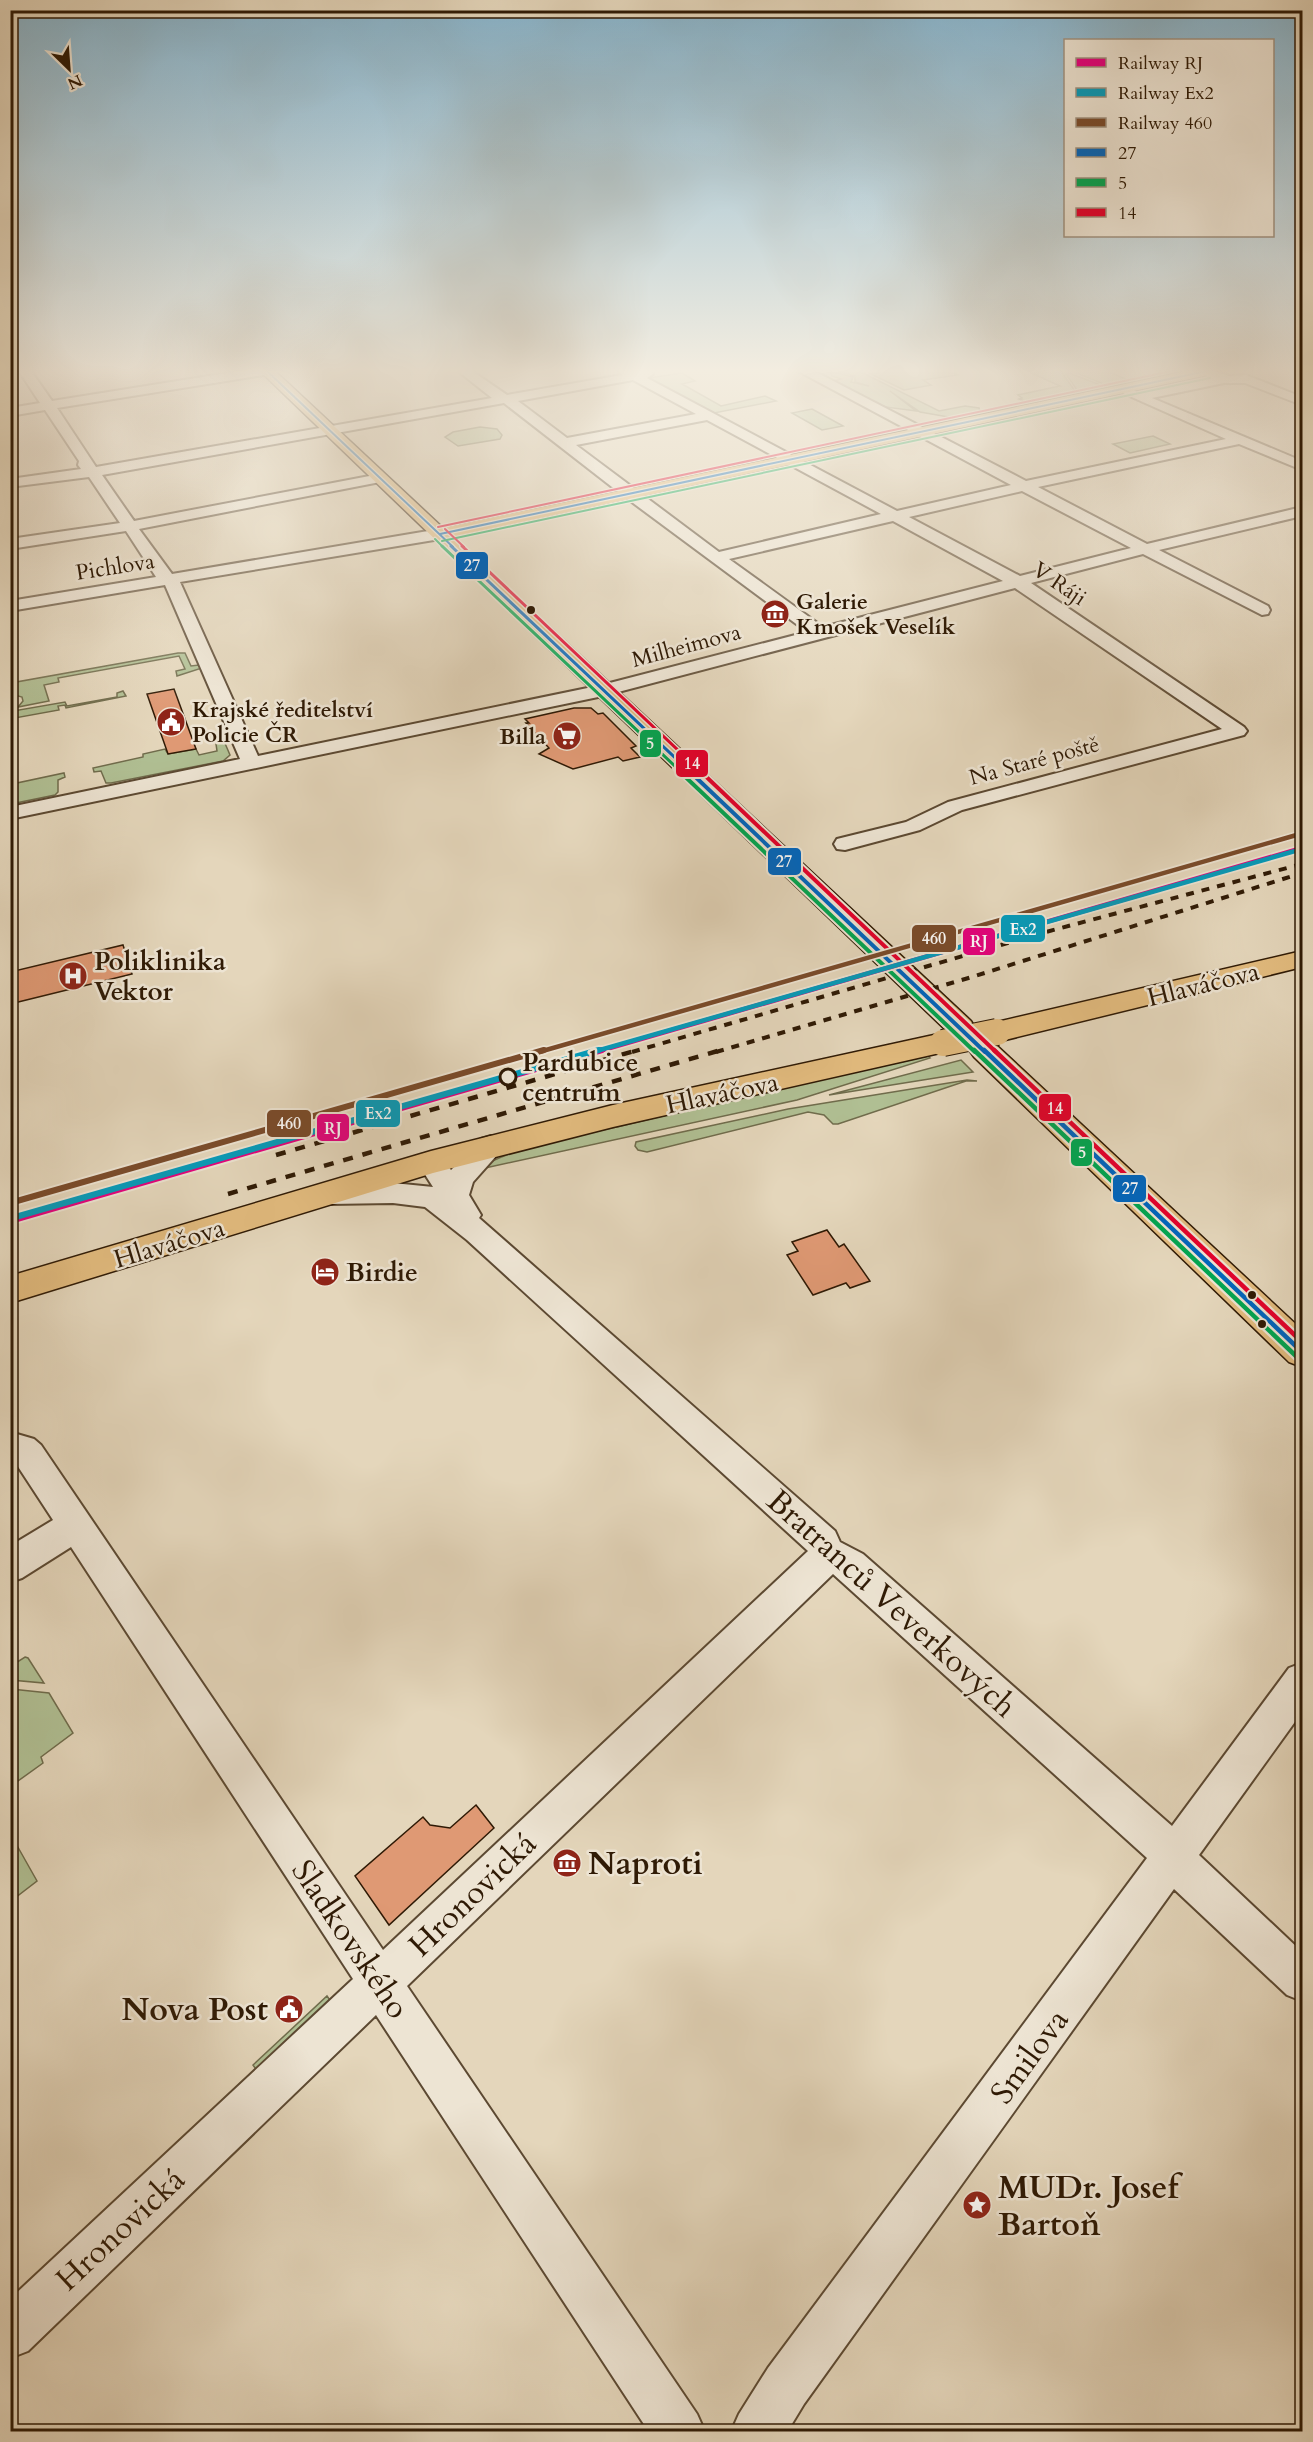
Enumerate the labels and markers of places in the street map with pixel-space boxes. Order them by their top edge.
place label: Galerie Kmošek Veselík [796,587,956,642]
museum icon: Galerie Kmošek Veselík [759,598,791,630]
unlabelled marker [525,604,537,616]
place label: Krajské ředitelství Policie ČR [192,695,373,750]
public building icon: Krajské ředitelství Policie ČR [155,706,187,738]
supermarket icon: Billa [551,720,583,752]
place label: Billa [499,722,546,752]
place label: Poliklinika Vektor [94,944,226,1009]
hospital icon: Poliklinika Vektor [57,960,89,992]
place label: Pardubice centrum [522,1045,638,1110]
marker: Pardubice centrum [499,1068,517,1086]
place label: Birdie [346,1255,418,1290]
hotel icon: Birdie [309,1256,341,1288]
unlabelled marker [1246,1289,1258,1301]
unlabelled marker [1256,1318,1268,1330]
place label: Naproti [588,1842,703,1886]
museum icon: Naproti [551,1847,583,1879]
place label: Nova Post [121,1988,268,2032]
public building icon: Nova Post [273,1993,305,2025]
place label: MUDr. Josef Bartoň [998,2166,1183,2247]
place icon: MUDr. Josef Bartoň [961,2189,993,2221]

